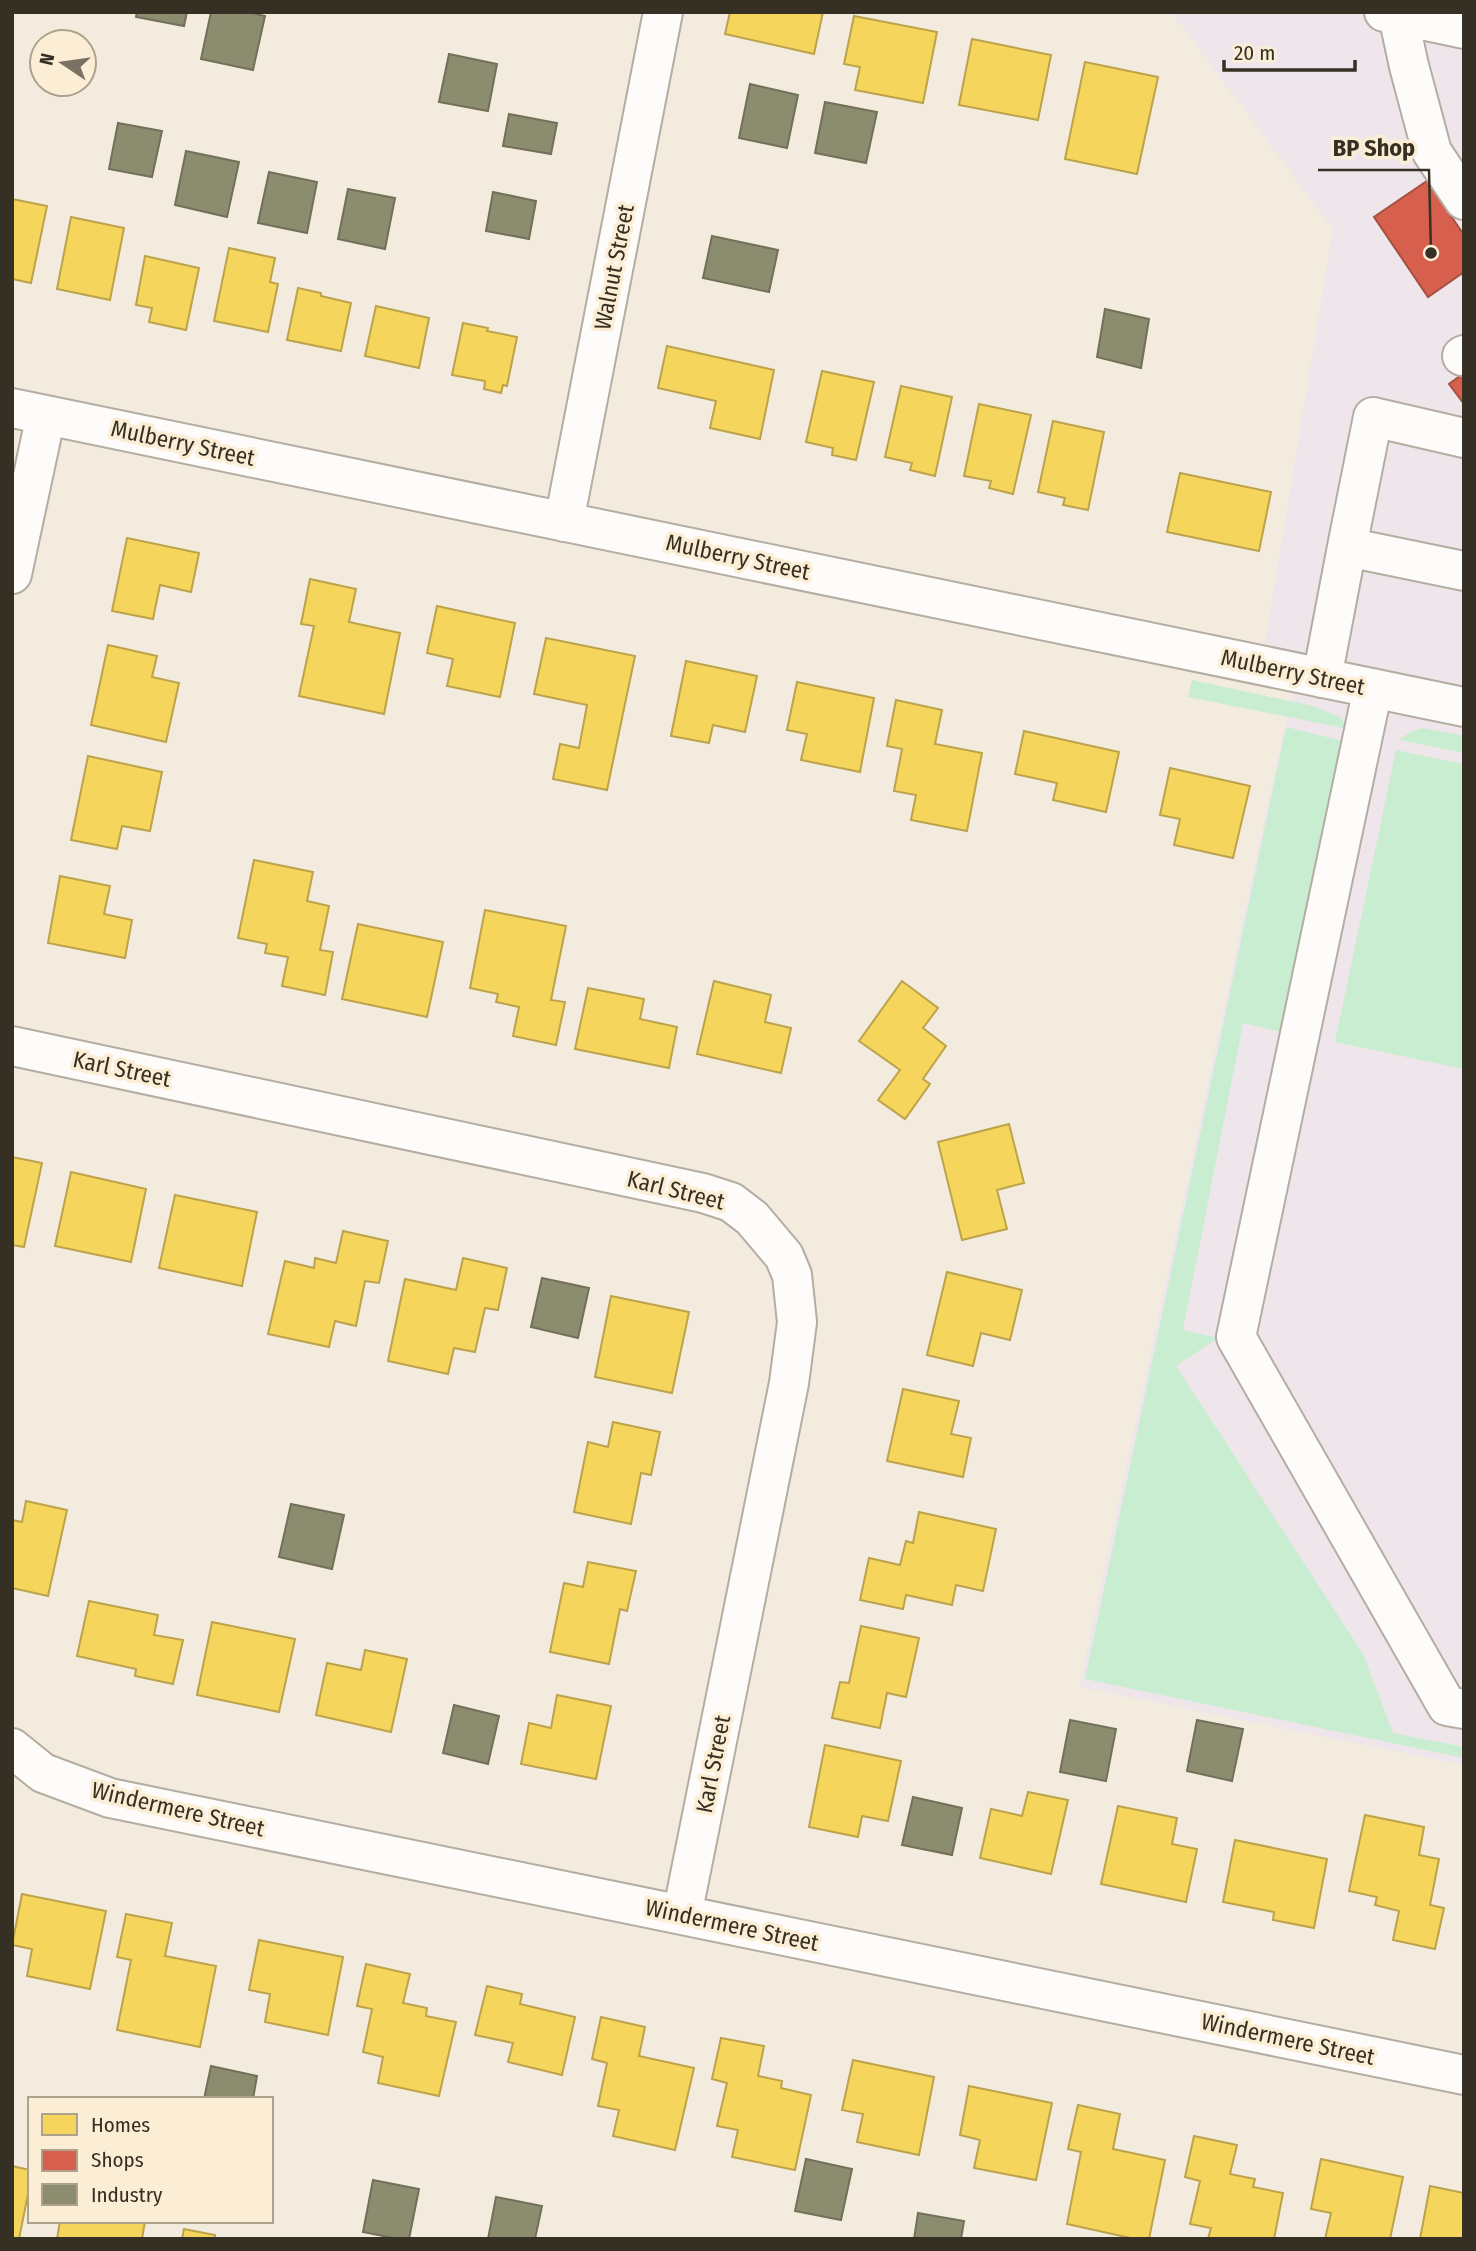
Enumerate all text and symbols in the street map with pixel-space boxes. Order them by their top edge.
north arrow [28,28,98,98]
scale bar [1224,28,1355,72]
text: 20 m [1234,40,1275,66]
text: N [34,51,59,67]
callout: BP Shop [1318,125,1429,170]
text: BP Shop [1333,134,1415,162]
street label: Walnut Street [588,201,640,332]
street label: Mulberry Street [109,414,258,472]
street label: Mulberry Street [664,528,813,586]
street label: Mulberry Street [1219,643,1368,701]
street label: Karl Street [71,1045,174,1093]
street label: Karl Street [624,1164,728,1216]
street label: Karl Street [690,1712,736,1815]
street label: Windermere Street [89,1775,268,1843]
street label: Windermere Street [643,1893,822,1957]
street label: Windermere Street [1199,2007,1378,2071]
legend [28,2097,273,2223]
text: Homes [91,2112,150,2138]
text: Shops [91,2147,144,2173]
text: Industry [91,2182,163,2208]

